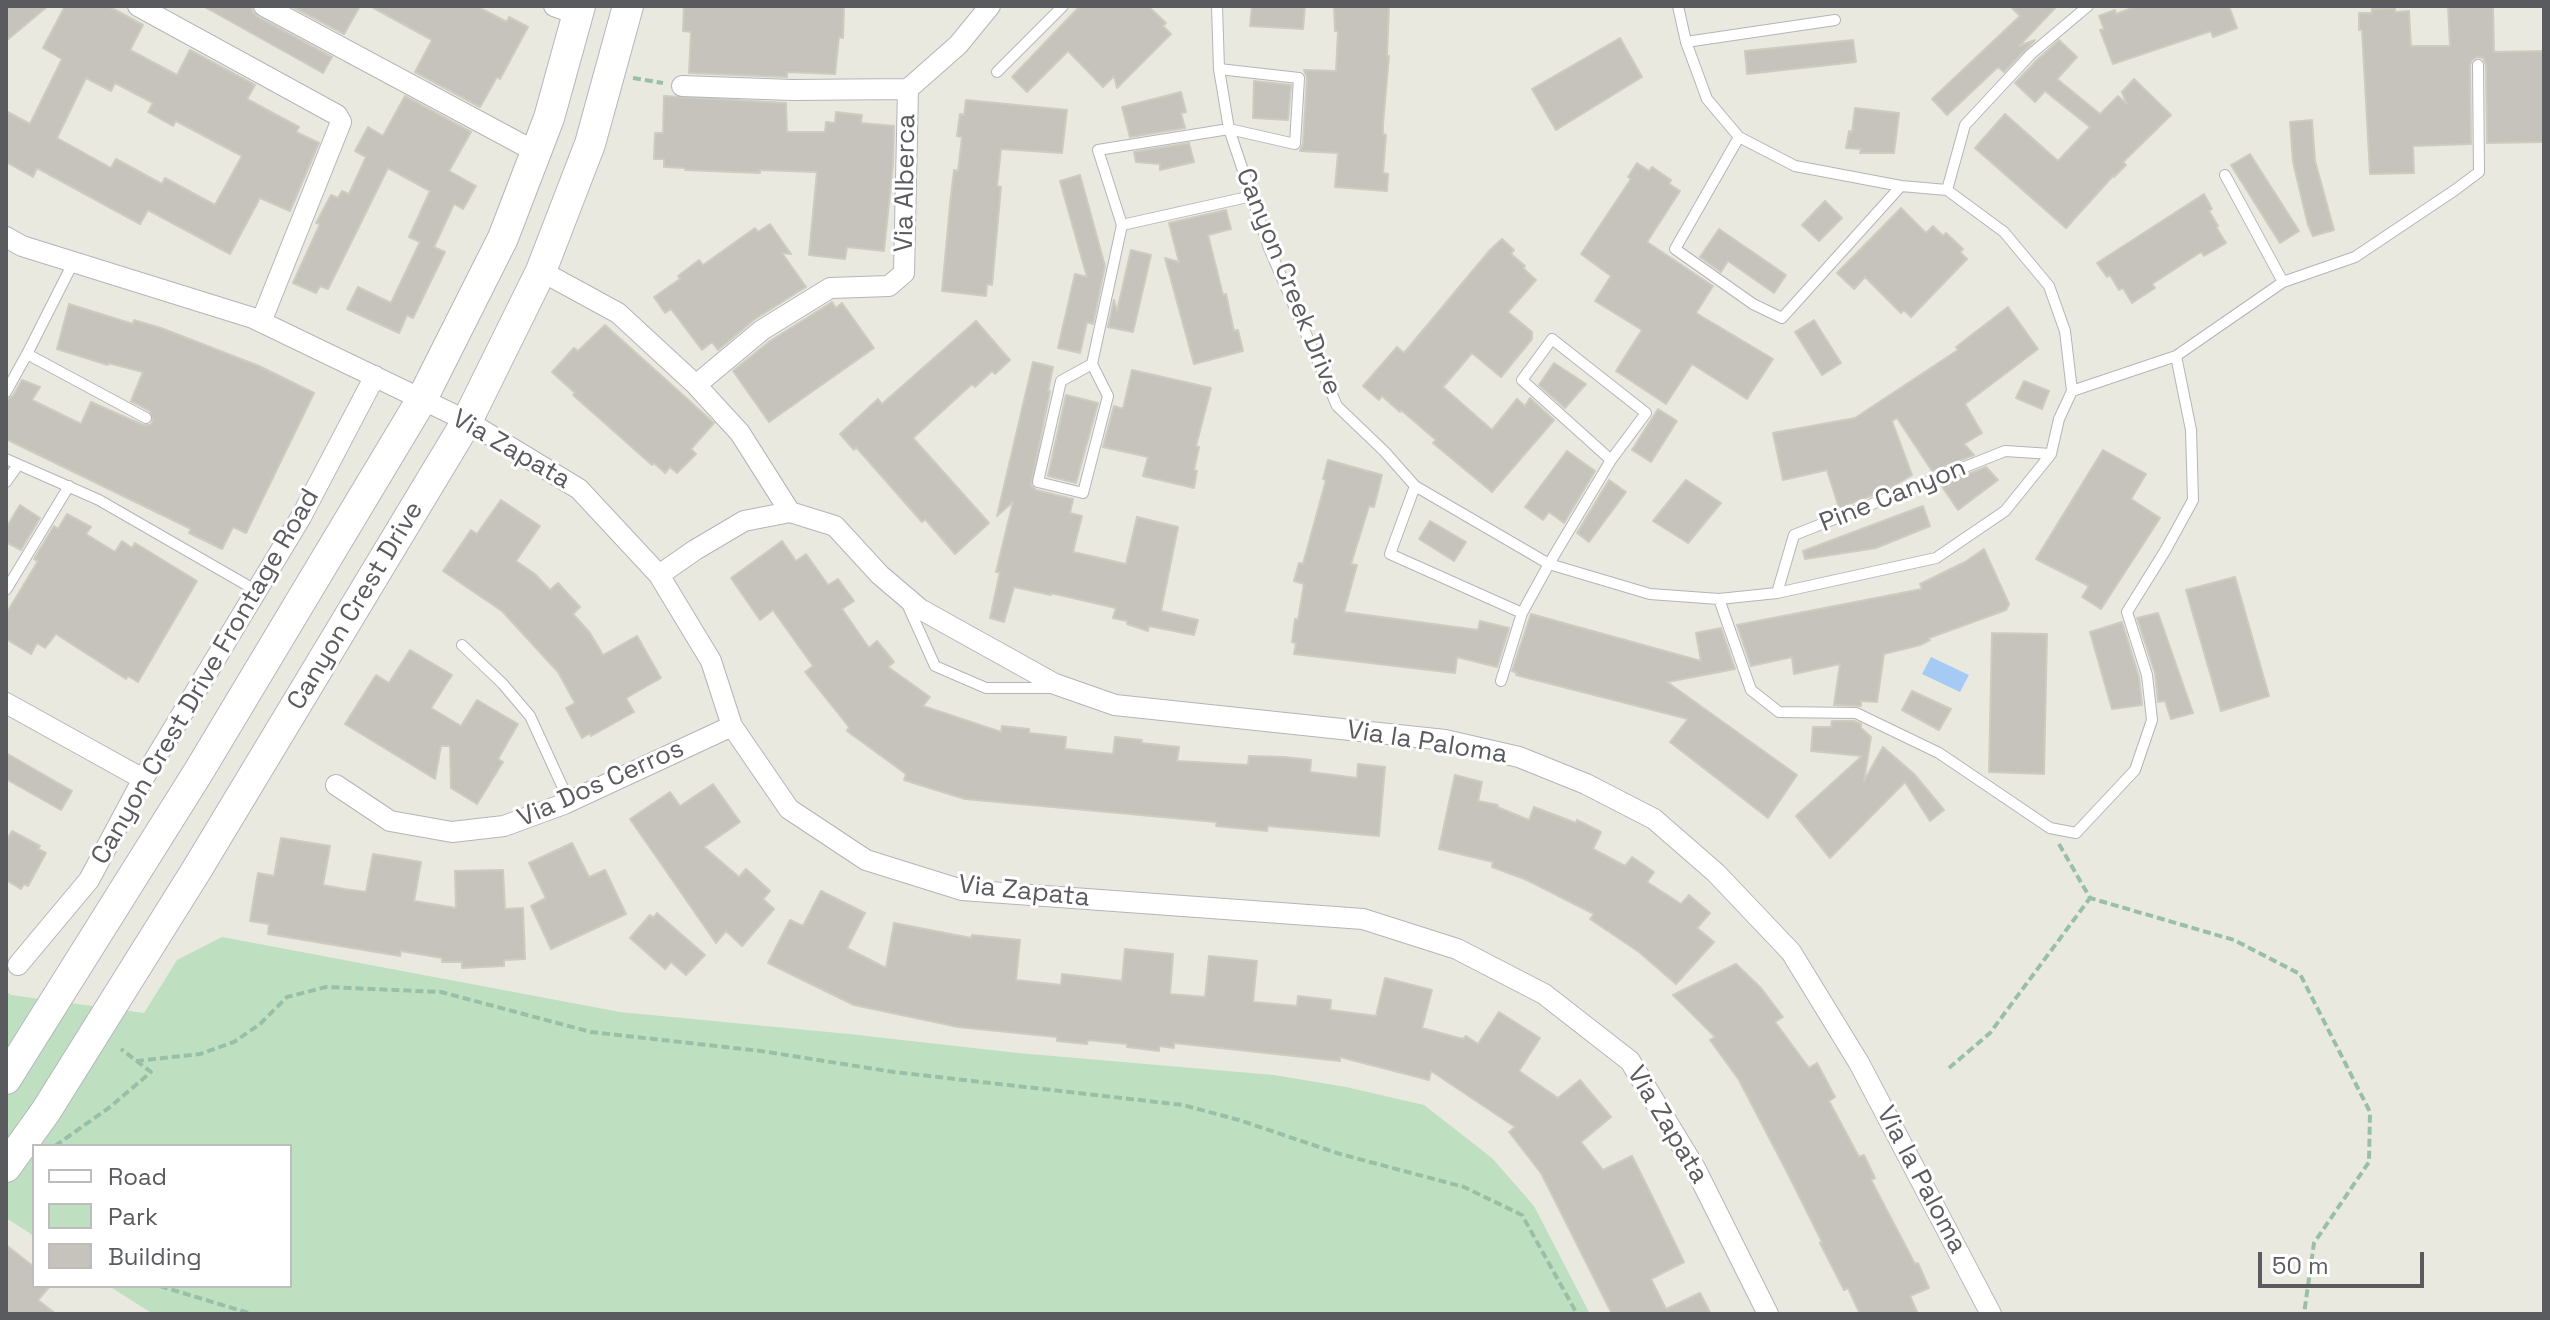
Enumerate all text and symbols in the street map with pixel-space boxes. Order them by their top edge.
street label: Via Alberca [889,113,923,253]
street label: Canyon Creek Drive [1228,164,1348,400]
street label: Via Zapata [446,404,576,496]
street label: Pine Canyon [1815,452,1971,540]
street label: Canyon Crest Drive Frontage Road [85,484,327,870]
street label: Canyon Crest Drive [281,496,431,716]
street label: Via la Paloma [1344,715,1510,771]
street label: Via Dos Cerros [513,733,689,835]
street label: Via Zapata [957,870,1091,914]
street label: Via Zapata [1620,1060,1714,1190]
street label: Via la Paloma [1869,1101,1973,1259]
legend [32,1144,292,1288]
text: Road [108,1161,167,1192]
text: Park [108,1201,158,1232]
scale bar [2262,1236,2428,1286]
text: Building [108,1241,202,1272]
text: 50 m [2272,1250,2329,1281]

